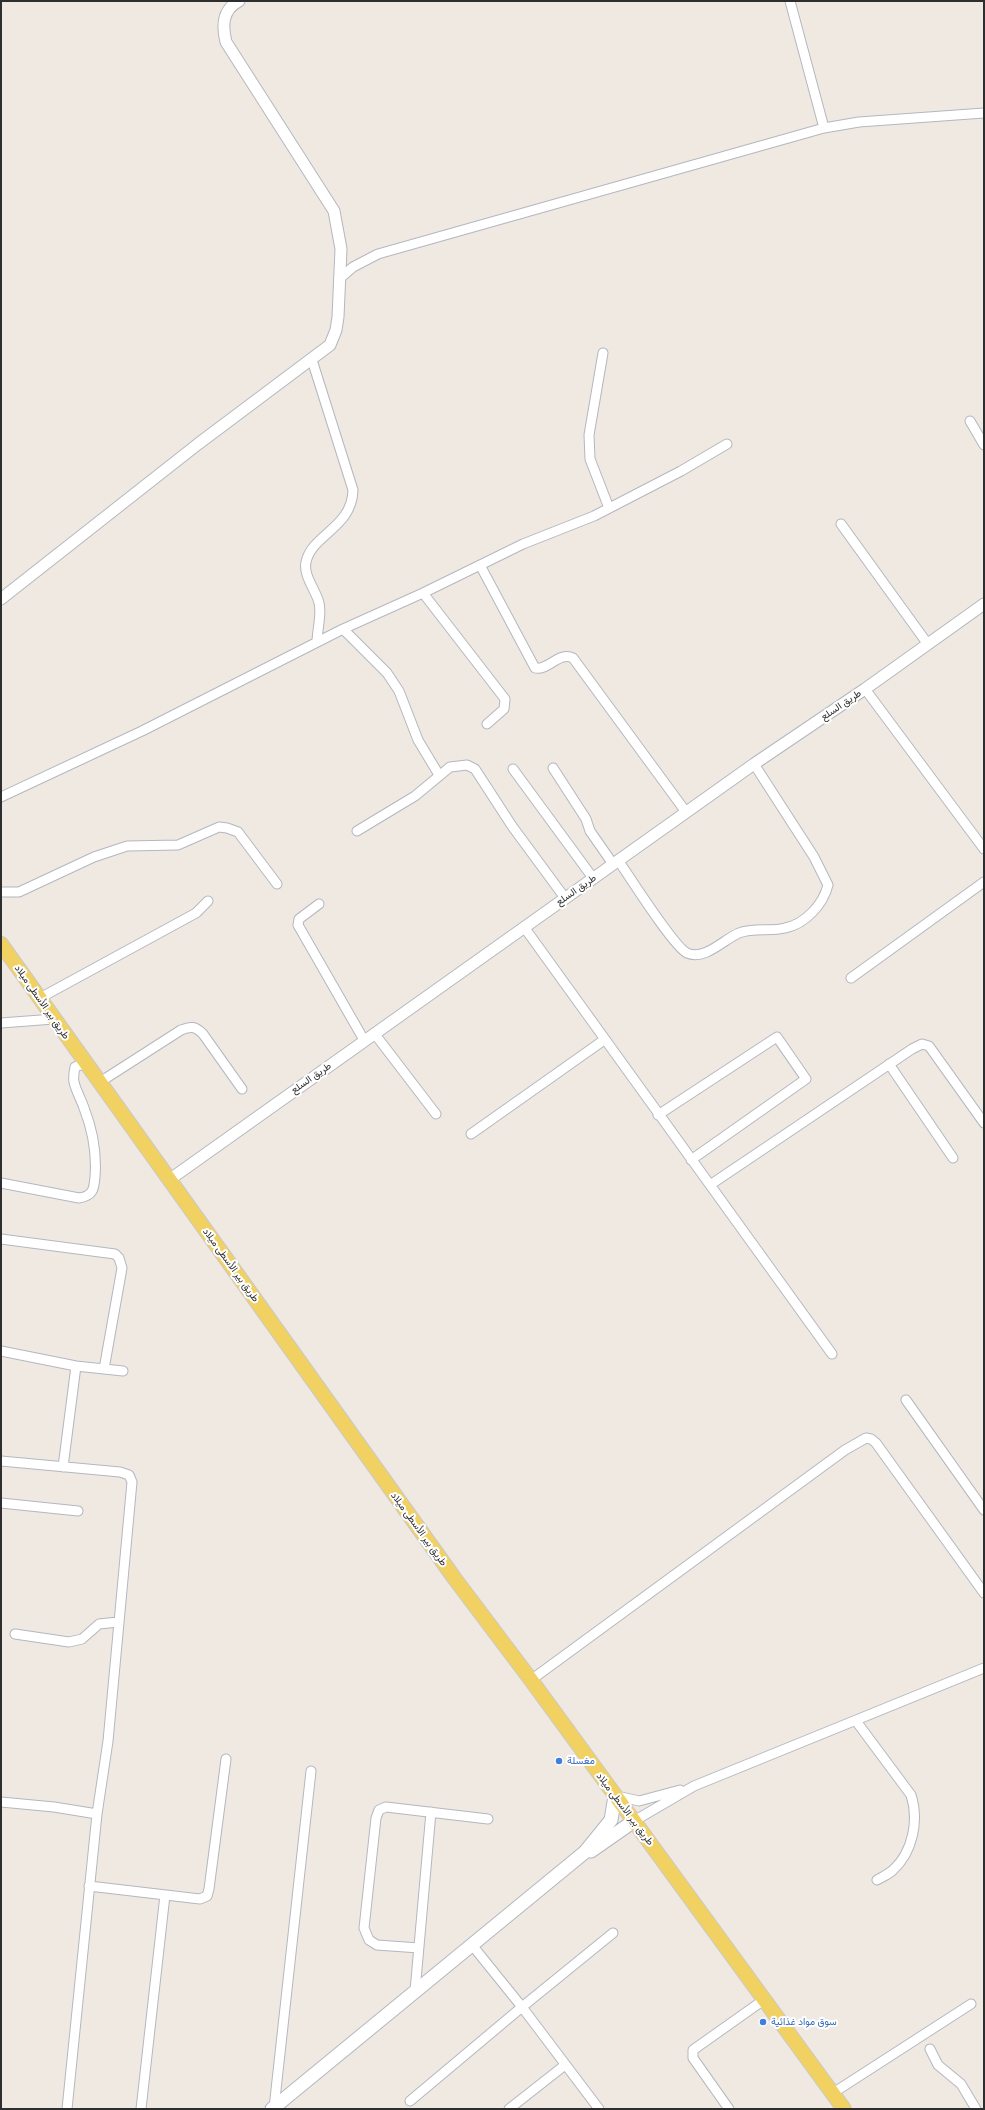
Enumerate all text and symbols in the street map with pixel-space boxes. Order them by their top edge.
street label: طريق السلع [818,687,864,723]
street label: طريق السلع [554,872,598,908]
street label: طريق بير الأسطى ميلاد [12,962,72,1042]
street label: طريق السلع [289,1060,333,1096]
street label: طريق بير الأسطى ميلاد [200,1226,262,1304]
street label: طريق بير الأسطى ميلاد [388,1490,450,1568]
place label: مغسلة [567,1755,595,1767]
marker: مغسلة [554,1756,564,1766]
street label: طريق بير الأسطى ميلاد [594,1770,656,1848]
place label: سوق مواد غذائية [771,2016,837,2028]
marker: سوق مواد غذائية [758,2017,768,2027]

